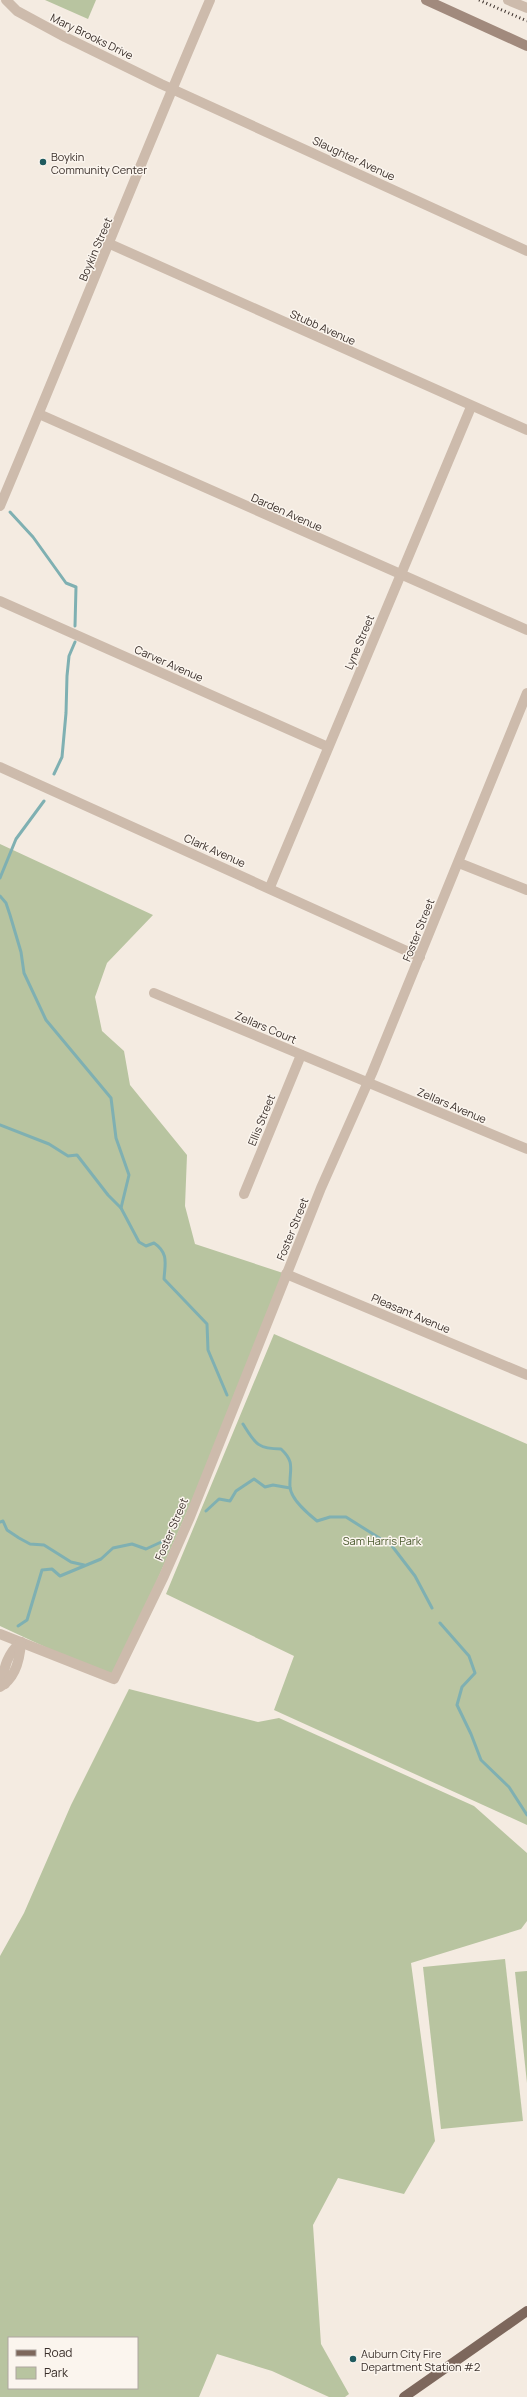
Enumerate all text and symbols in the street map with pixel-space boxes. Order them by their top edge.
street label: Mary Brooks Drive [48,10,136,63]
street label: Slaughter Avenue [310,132,398,184]
place label: Boykin Community Center [51,149,147,177]
marker: Boykin Community Center [38,157,48,167]
street label: Boykin Street [75,215,115,283]
street label: Stubb Avenue [288,306,359,348]
street label: Darden Avenue [249,490,326,535]
street label: Lyne Street [341,612,377,672]
street label: Carver Avenue [132,641,206,685]
street label: Clark Avenue [182,830,249,870]
street label: Foster Street [399,896,437,964]
street label: Zellars Court [233,1007,299,1047]
street label: Zellars Avenue [415,1084,489,1127]
street label: Ellis Street [244,1092,278,1148]
street label: Foster Street [273,1195,311,1263]
street label: Pleasant Avenue [369,1290,453,1337]
street label: Foster Street [151,1495,191,1563]
park label: Sam Harris Park [343,1533,422,1548]
legend [8,2337,138,2389]
text: Road [44,2344,72,2361]
place label: Auburn City Fire Department Station #2 [361,2346,480,2374]
marker: Auburn City Fire Department Station #2 [348,2354,358,2364]
text: Park [44,2364,69,2381]

